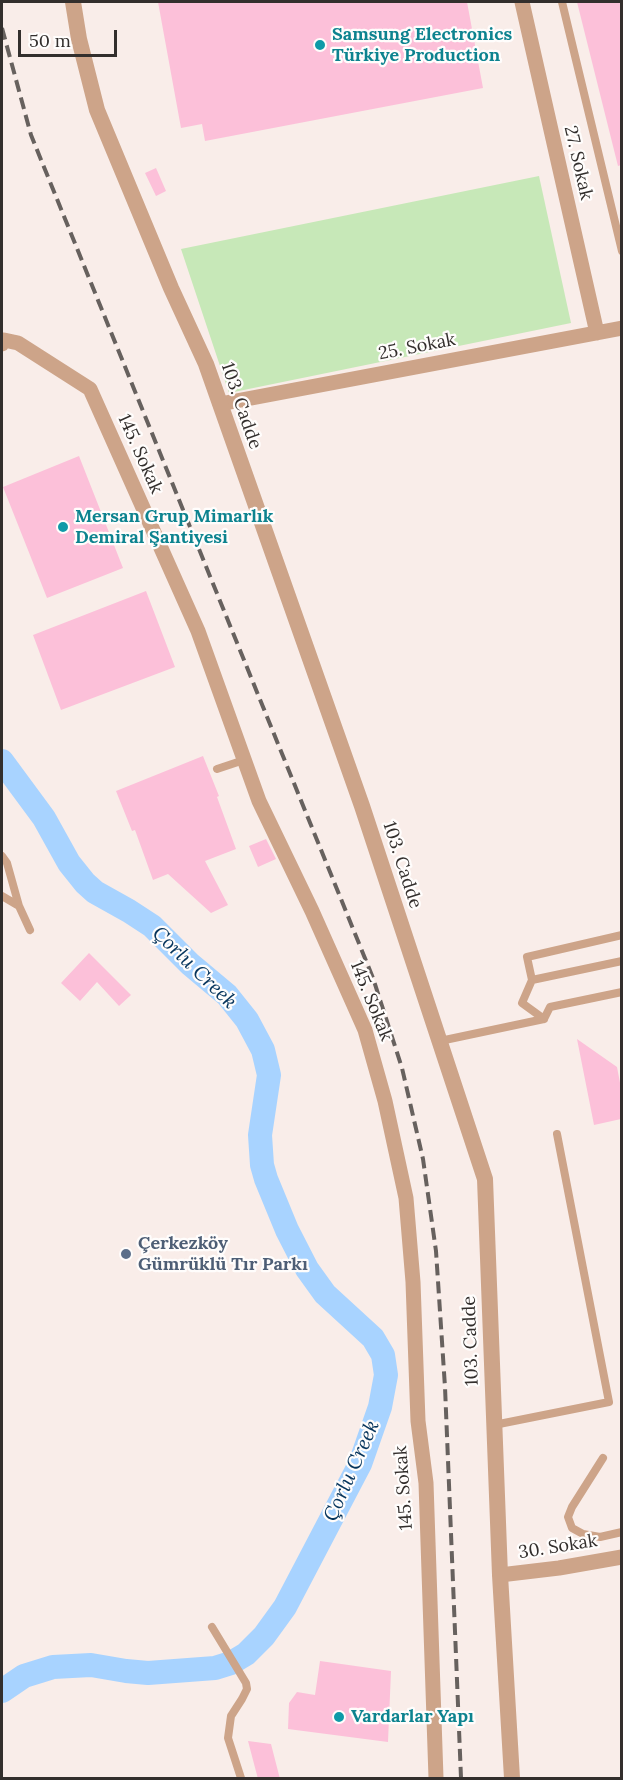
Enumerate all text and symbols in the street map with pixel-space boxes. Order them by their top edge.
scale bar [21,18,120,56]
place label: Samsung Electronics Türkiye Production [332,24,512,66]
text: 50 m [29,29,71,52]
marker: Samsung Electronics Türkiye Production [313,38,327,52]
street label: 27. Sokak [559,124,597,202]
street label: 25. Sokak [377,329,457,365]
street label: 103. Cadde [216,360,266,452]
street label: 145. Sokak [113,411,167,497]
place label: Mersan Grup Mimarlık Demiral Şantiyesi [75,506,273,548]
marker: Mersan Grup Mimarlık Demiral Şantiyesi [56,520,70,534]
street label: 103. Cadde [378,819,426,911]
water label: Çorlu Creek [147,922,241,1014]
street label: 145. Sokak [345,958,397,1044]
place label: Çerkezköy Gümrüklü Tır Parkı [138,1233,308,1276]
marker: Çerkezköy Gümrüklü Tır Parkı [119,1247,133,1261]
street label: 103. Cadde [459,1296,483,1386]
water label: Çorlu Creek [319,1417,385,1525]
street label: 145. Sokak [390,1445,418,1531]
street label: 30. Sokak [517,1530,599,1564]
place label: Vardarlar Yapı [351,1706,474,1728]
marker: Vardarlar Yapı [332,1710,346,1724]

